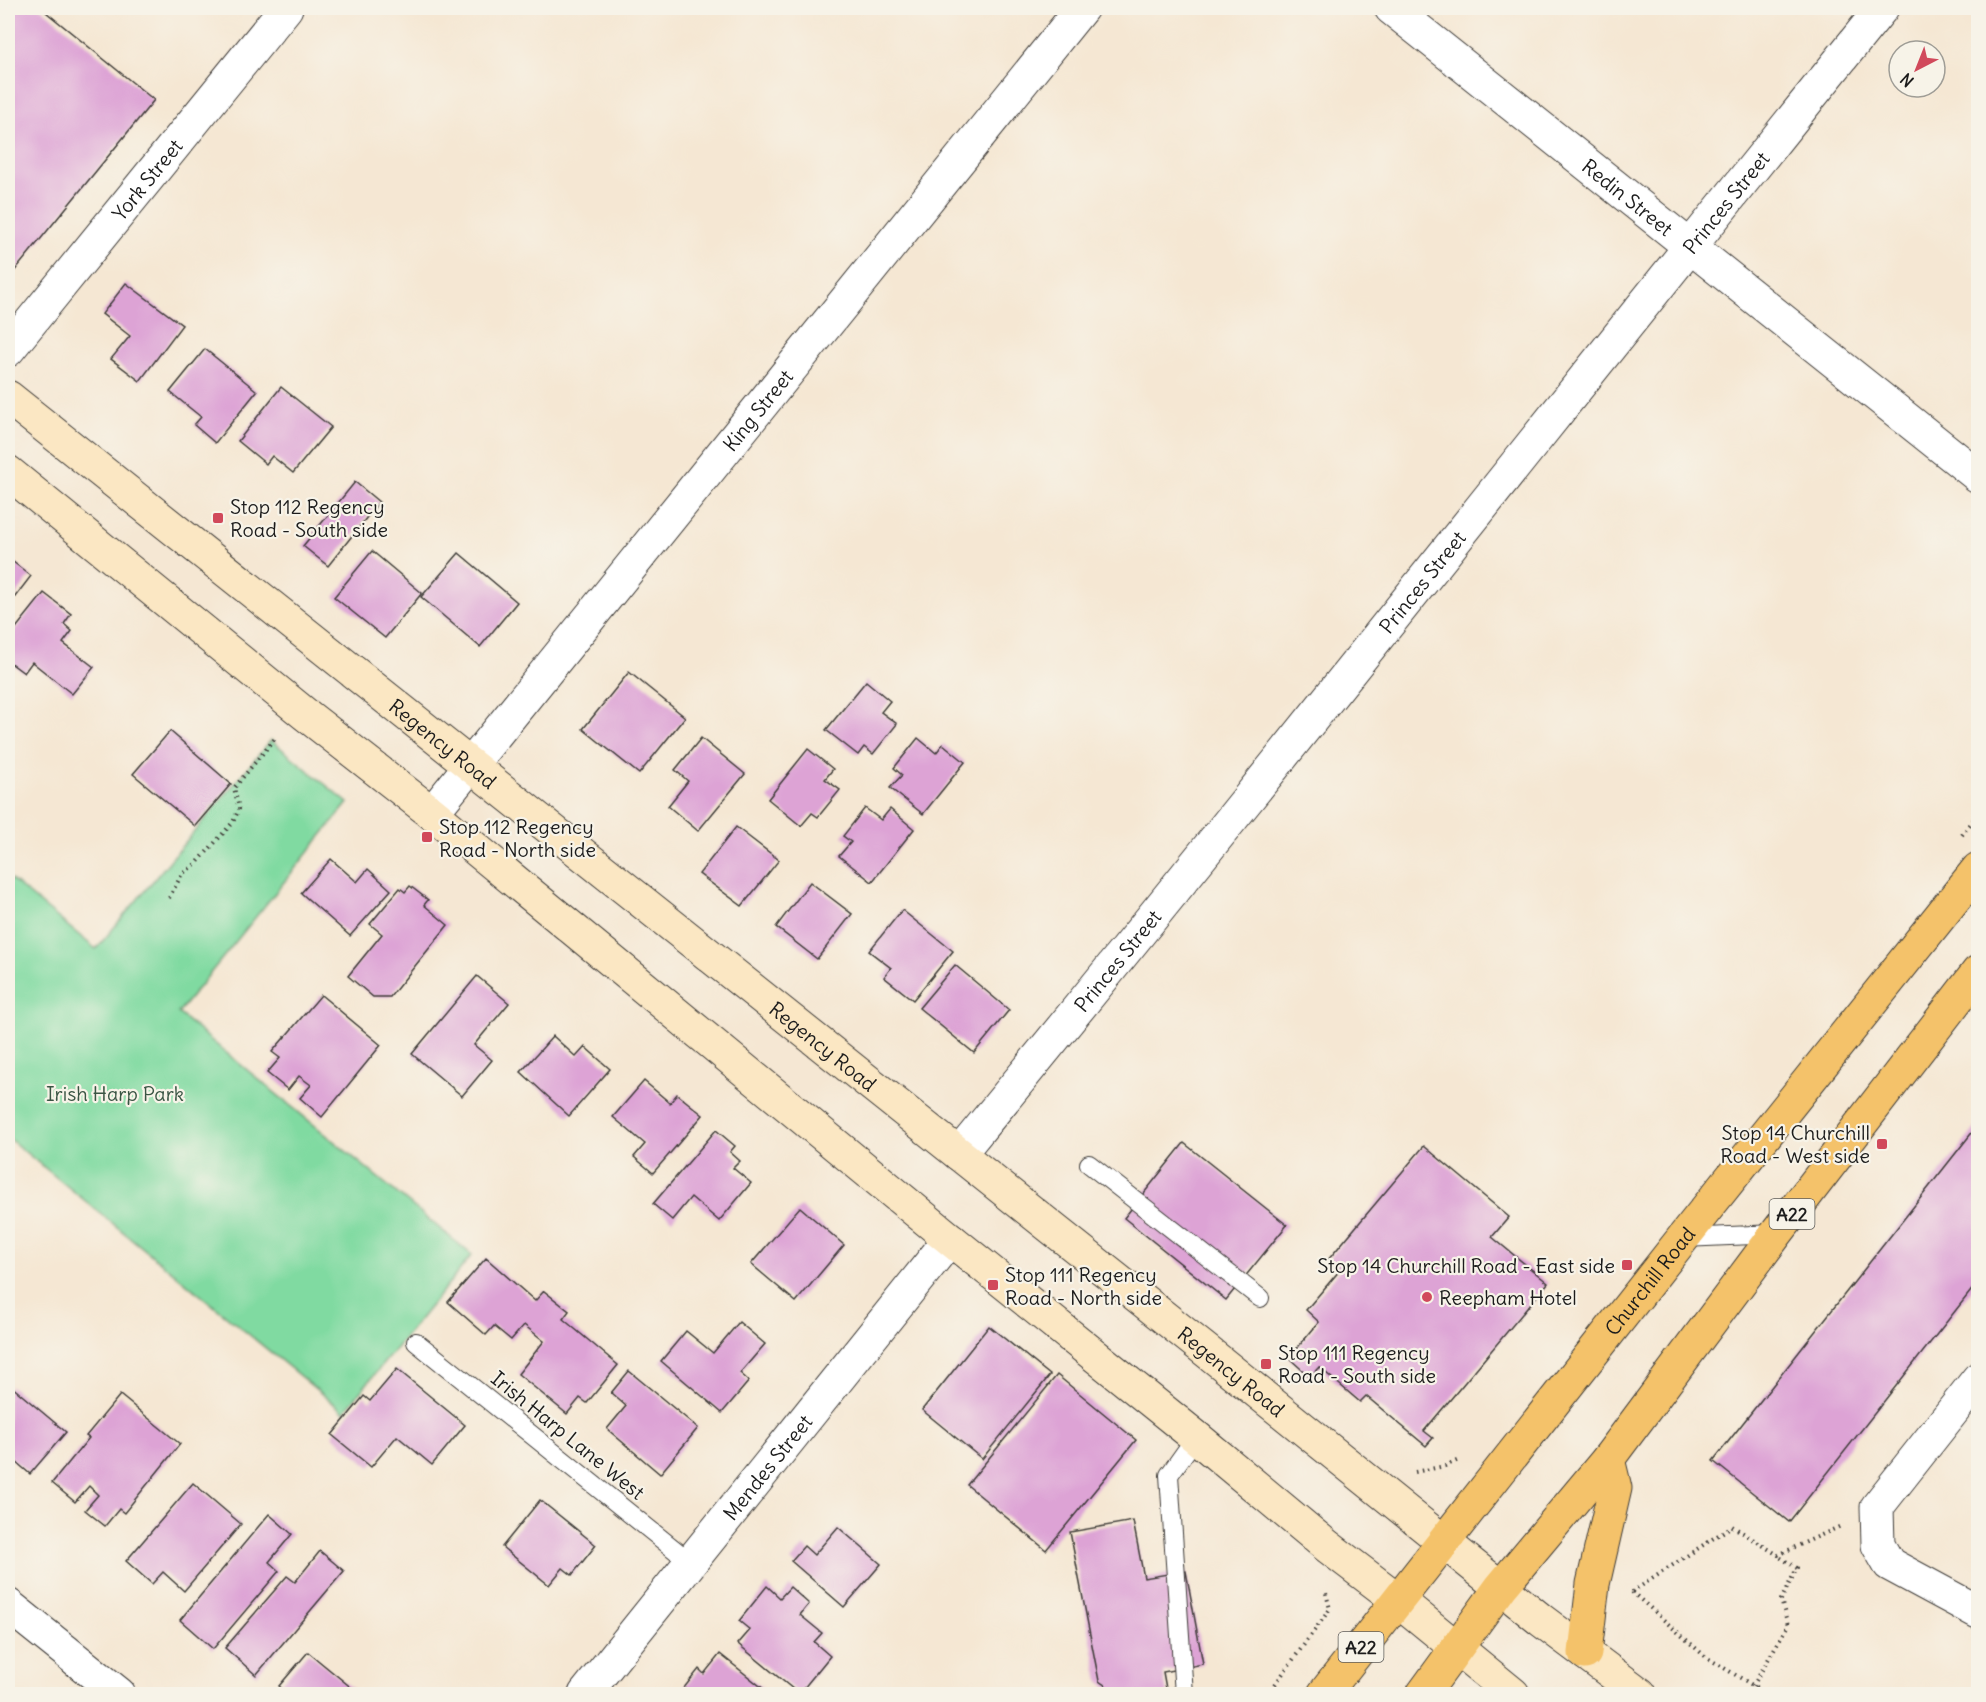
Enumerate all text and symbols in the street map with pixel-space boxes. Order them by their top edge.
north arrow [1887,39,1947,99]
text: N [1896,69,1918,91]
street label: York Street [106,133,187,225]
street label: Princes Street [1677,146,1774,259]
street label: Redin Street [1577,153,1679,241]
street label: King Street [717,364,798,456]
place label: Stop 112 Regency Road - South side [230,494,388,542]
marker: Stop 112 Regency Road - South side [211,511,225,525]
street label: Princes Street [1373,525,1471,638]
street label: Regency Road [384,693,502,794]
place label: Stop 112 Regency Road - North side [439,814,596,862]
marker: Stop 112 Regency Road - North side [420,830,434,844]
street label: Princes Street [1068,904,1166,1016]
street label: Regency Road [765,996,882,1096]
park label: Irish Harp Park [46,1081,184,1106]
place label: Stop 14 Churchill Road - West side [1720,1120,1870,1168]
marker: Stop 14 Churchill Road - West side [1875,1137,1889,1151]
road number: A22 [1770,1199,1814,1229]
street label: Churchill Road [1599,1221,1700,1340]
place label: Stop 14 Churchill Road - East side [1317,1253,1615,1278]
marker: Stop 14 Churchill Road - East side [1620,1258,1634,1272]
place label: Stop 111 Regency Road - North side [1005,1262,1162,1310]
marker: Stop 111 Regency Road - North side [986,1278,1000,1292]
place label: Reepham Hotel [1439,1285,1577,1310]
marker: Reepham Hotel [1420,1290,1434,1304]
street label: Regency Road [1173,1321,1290,1422]
place label: Stop 111 Regency Road - South side [1278,1340,1436,1388]
marker: Stop 111 Regency Road - South side [1259,1357,1273,1371]
street label: Irish Harp Lane West [486,1365,650,1505]
street label: Mendes Street [717,1409,817,1525]
road number: A22 [1338,1632,1384,1662]

